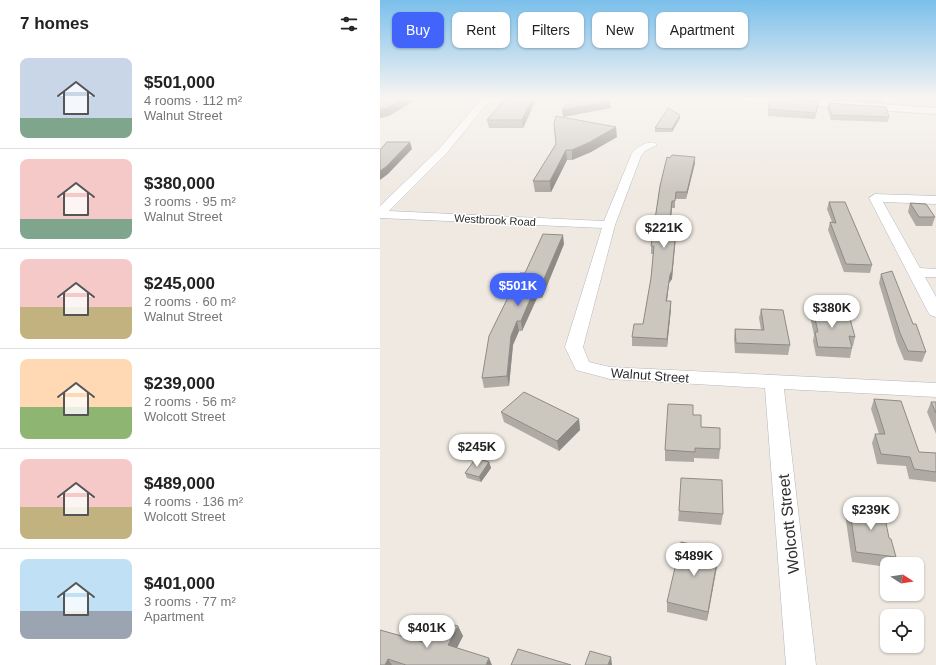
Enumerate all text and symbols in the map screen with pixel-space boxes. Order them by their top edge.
chip: Buy [392,12,444,48]
chip: Rent [452,12,510,48]
chip: Filters [518,12,584,48]
chip: New [592,12,648,48]
chip: Apartment [656,12,748,48]
icon: filters [338,13,360,35]
text: 7 homes [20,14,89,33]
text: $501,000 [144,73,215,92]
icon: home [52,74,100,122]
text: 4 rooms · 112 m² [144,93,242,108]
text: Walnut Street [144,108,222,123]
text: $380,000 [144,174,215,193]
icon: home [52,175,100,223]
text: 3 rooms · 95 m² [144,194,236,209]
text: Walnut Street [144,209,222,224]
street label: Westbrook Road [454,212,536,228]
pin: $221K [636,215,692,249]
text: $221K [645,220,683,235]
pin: $501K [490,273,546,307]
text: $245,000 [144,274,215,293]
icon: home [52,275,100,323]
text: $501K [499,278,537,293]
text: 2 rooms · 60 m² [144,294,236,309]
pin: $380K [804,295,860,329]
text: $380K [813,300,851,315]
text: Walnut Street [144,309,222,324]
street label: Walnut Street [610,365,690,386]
text: $239,000 [144,374,215,393]
icon: home [52,375,100,423]
text: 2 rooms · 56 m² [144,394,236,409]
text: Wolcott Street [144,409,225,424]
pin: $245K [449,434,505,468]
text: $245K [458,439,496,454]
street label: Wolcott Street [775,473,802,575]
text: $489,000 [144,474,215,493]
icon: home [52,475,100,523]
text: 4 rooms · 136 m² [144,494,243,509]
pin: $239K [843,497,899,531]
text: $239K [852,502,890,517]
text: Wolcott Street [144,509,225,524]
pin: $489K [666,543,722,577]
text: $489K [675,548,713,563]
north arrow [880,557,924,601]
map controls [880,557,924,653]
text: $401,000 [144,574,215,593]
icon: home [52,575,100,623]
text: 3 rooms · 77 m² [144,594,236,609]
text: Apartment [144,609,204,624]
button: locate [880,609,924,653]
pin: $401K [399,615,455,649]
text: $401K [408,620,446,635]

